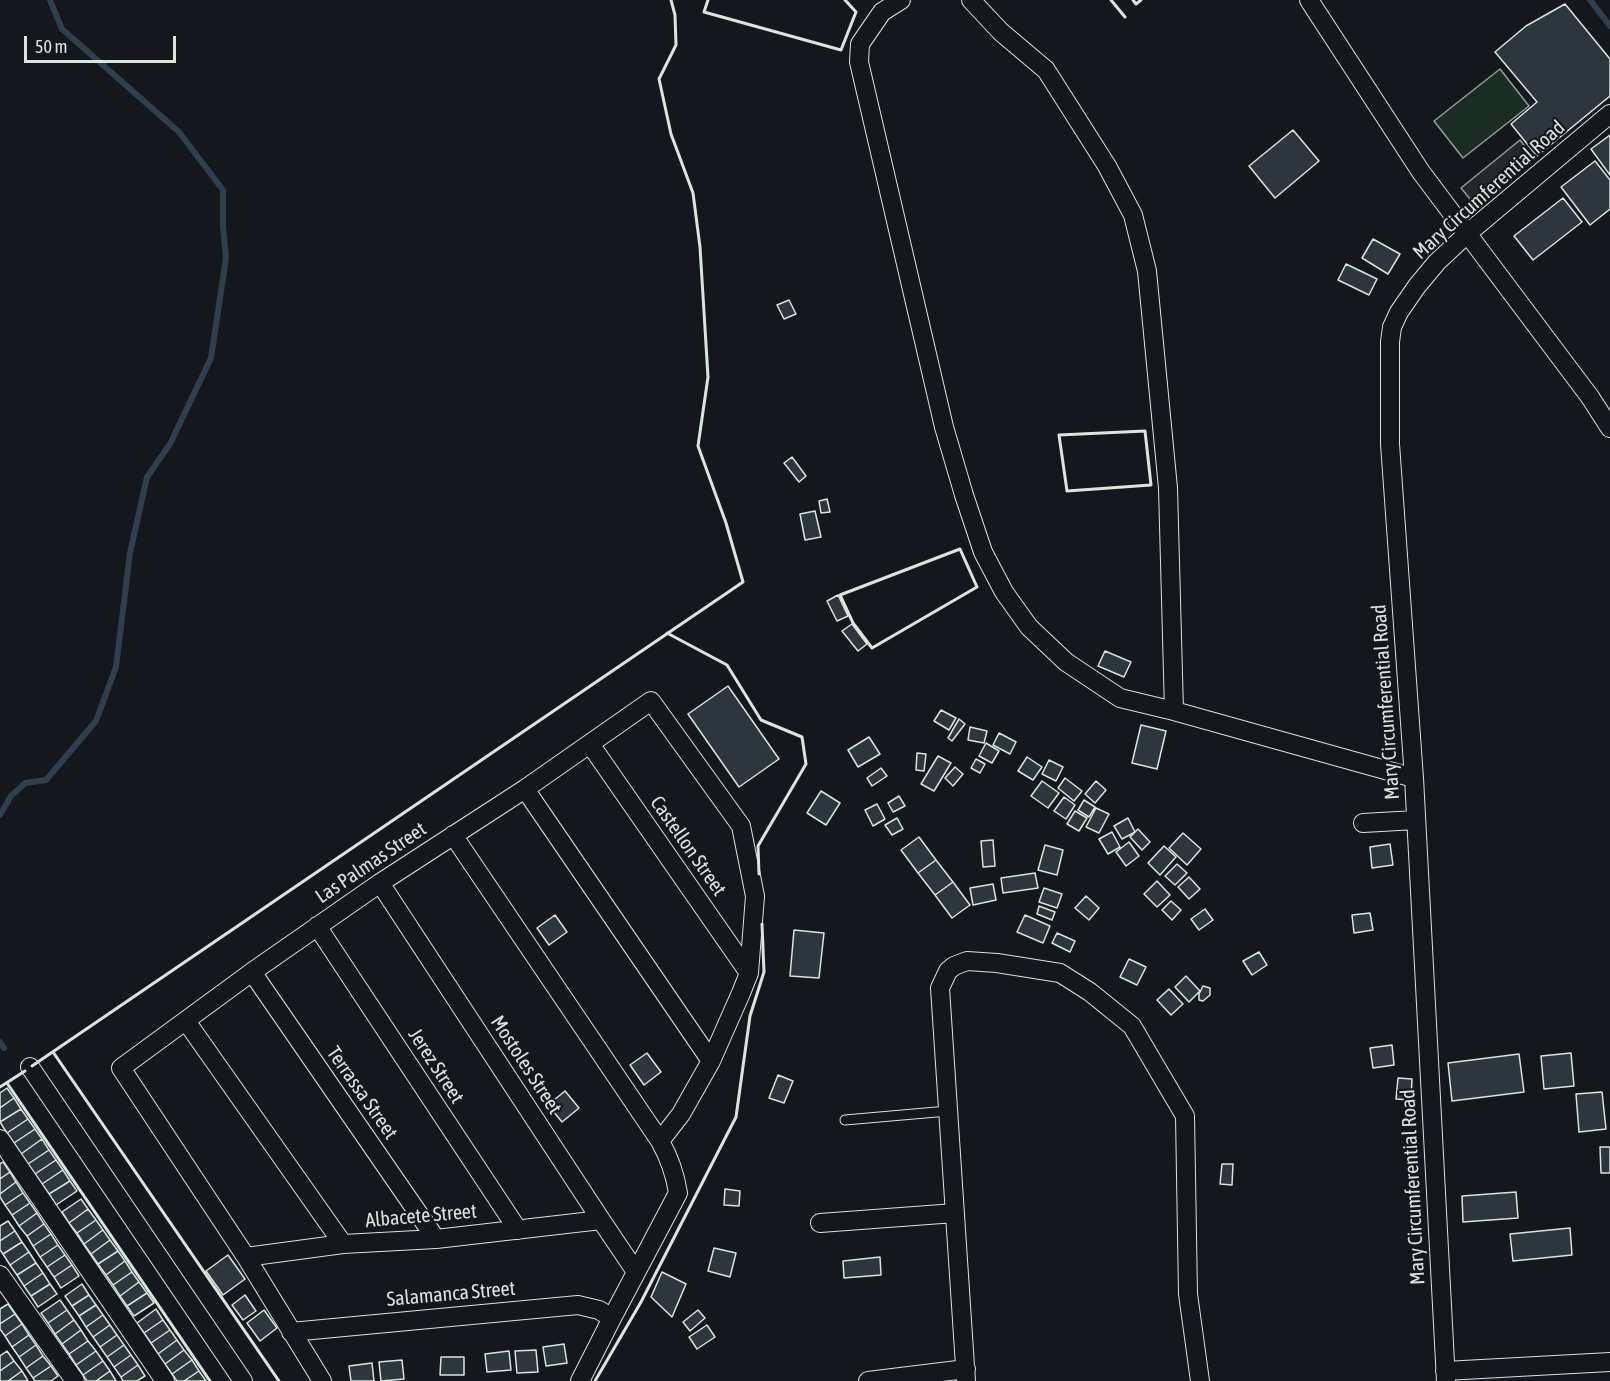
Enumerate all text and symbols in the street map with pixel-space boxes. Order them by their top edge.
scale bar [27,24,178,62]
text: 50 m [35,36,67,57]
street label: Mary Circumferential Road [1408,116,1570,264]
street label: Mary Circumferential Road [1367,604,1405,800]
street label: Castellon Street [645,792,731,900]
street label: Las Palmas Street [311,817,431,909]
street label: Mostoles Street [485,1011,567,1119]
street label: Jerez Street [403,1024,469,1108]
street label: Terrassa Street [321,1042,403,1144]
street label: Mary Circumferential Road [1396,1089,1430,1285]
street label: Albacete Street [364,1199,478,1233]
street label: Salamanca Street [386,1276,516,1312]

